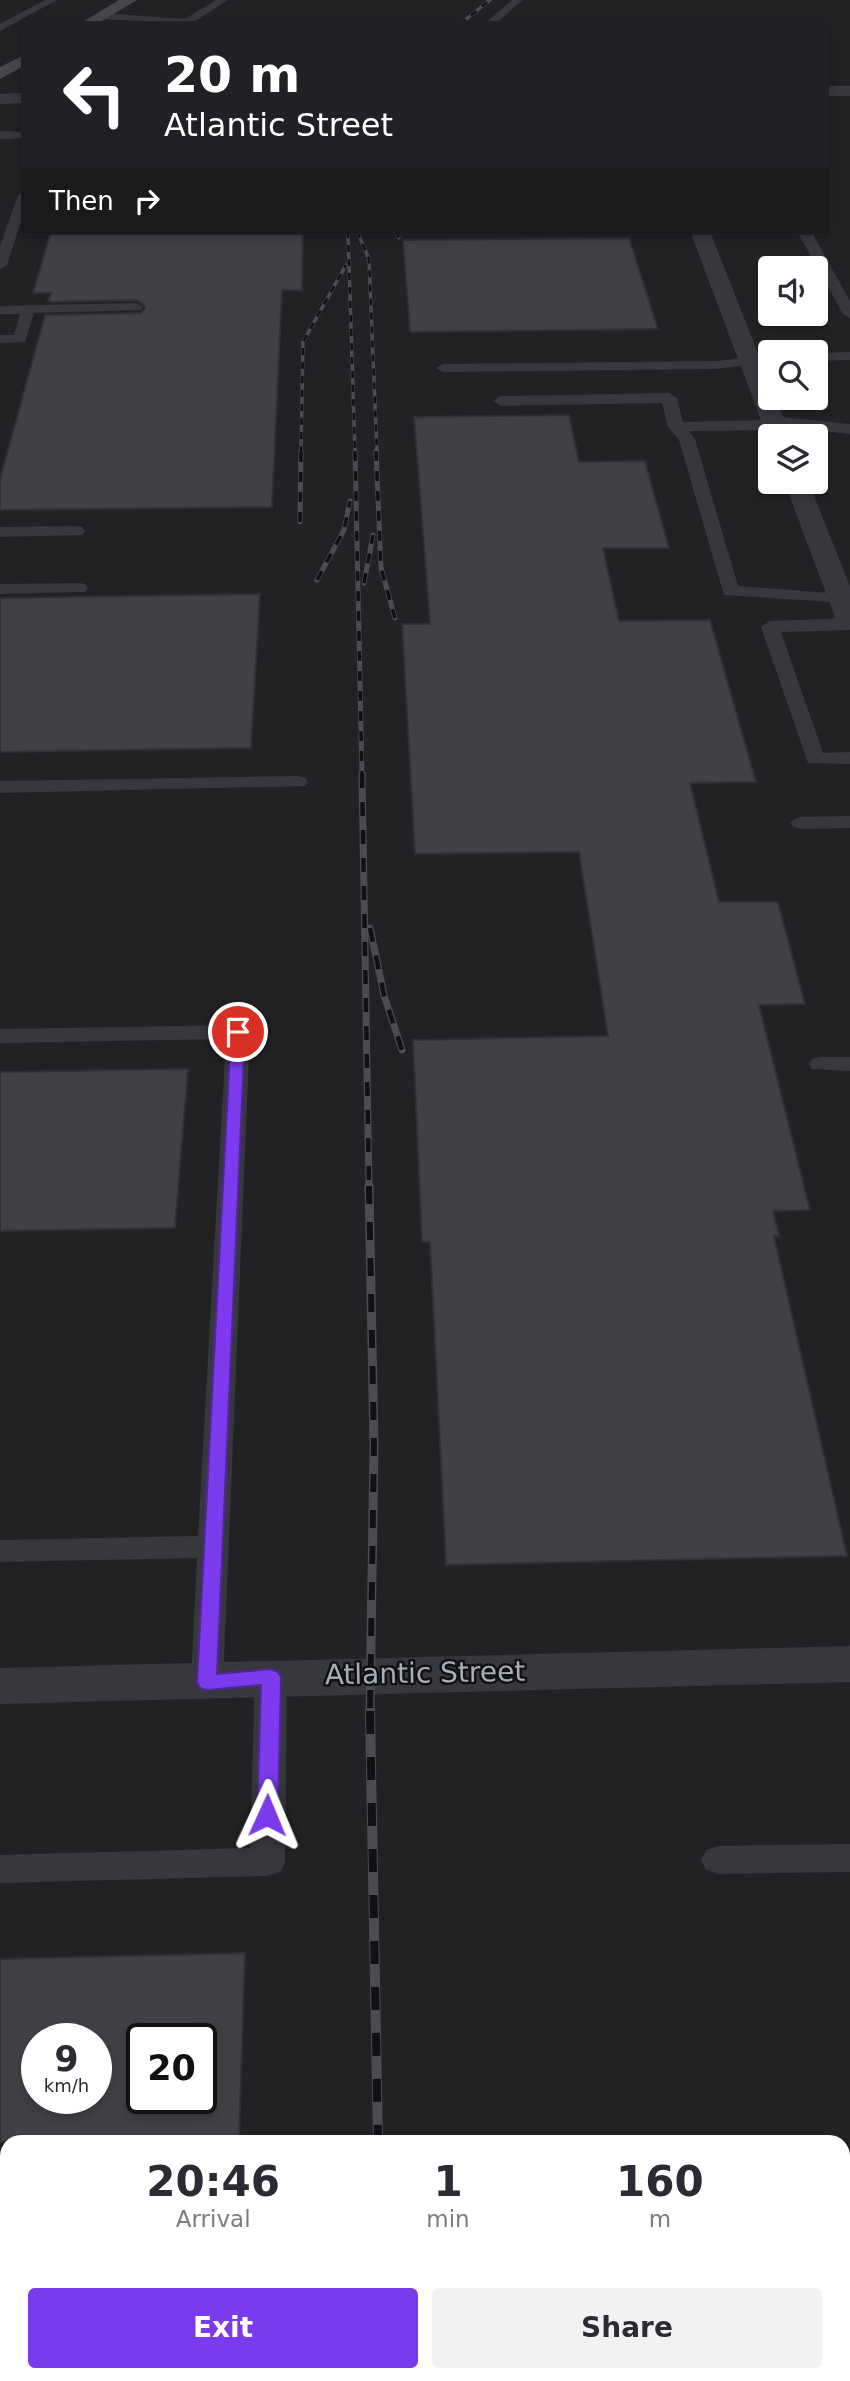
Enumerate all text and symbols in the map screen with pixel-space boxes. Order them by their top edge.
text: 20 m [164,47,300,104]
icon: left [49,49,140,140]
text: Atlantic Street [164,106,393,144]
icon: right [128,182,166,220]
text: Then [49,186,114,216]
map controls [758,256,828,494]
button: sound [758,256,828,326]
button: search [758,340,828,410]
button: layers [758,424,828,494]
pin [208,1002,268,1062]
icon: arrive [219,1013,257,1051]
street label: Atlantic Street [324,1655,526,1691]
position arrow [230,1778,304,1852]
speed limit sign: 20 [126,2023,217,2114]
text: 9 [54,2039,79,2079]
text: km/h [44,2075,89,2096]
text: 20:46 [146,2157,280,2206]
text: 1 [433,2157,463,2206]
text: 160 [616,2157,704,2206]
text: Arrival [176,2206,251,2232]
text: min [426,2206,470,2232]
text: m [649,2206,671,2232]
button: Exit [28,2288,418,2368]
button: Share [432,2288,822,2368]

